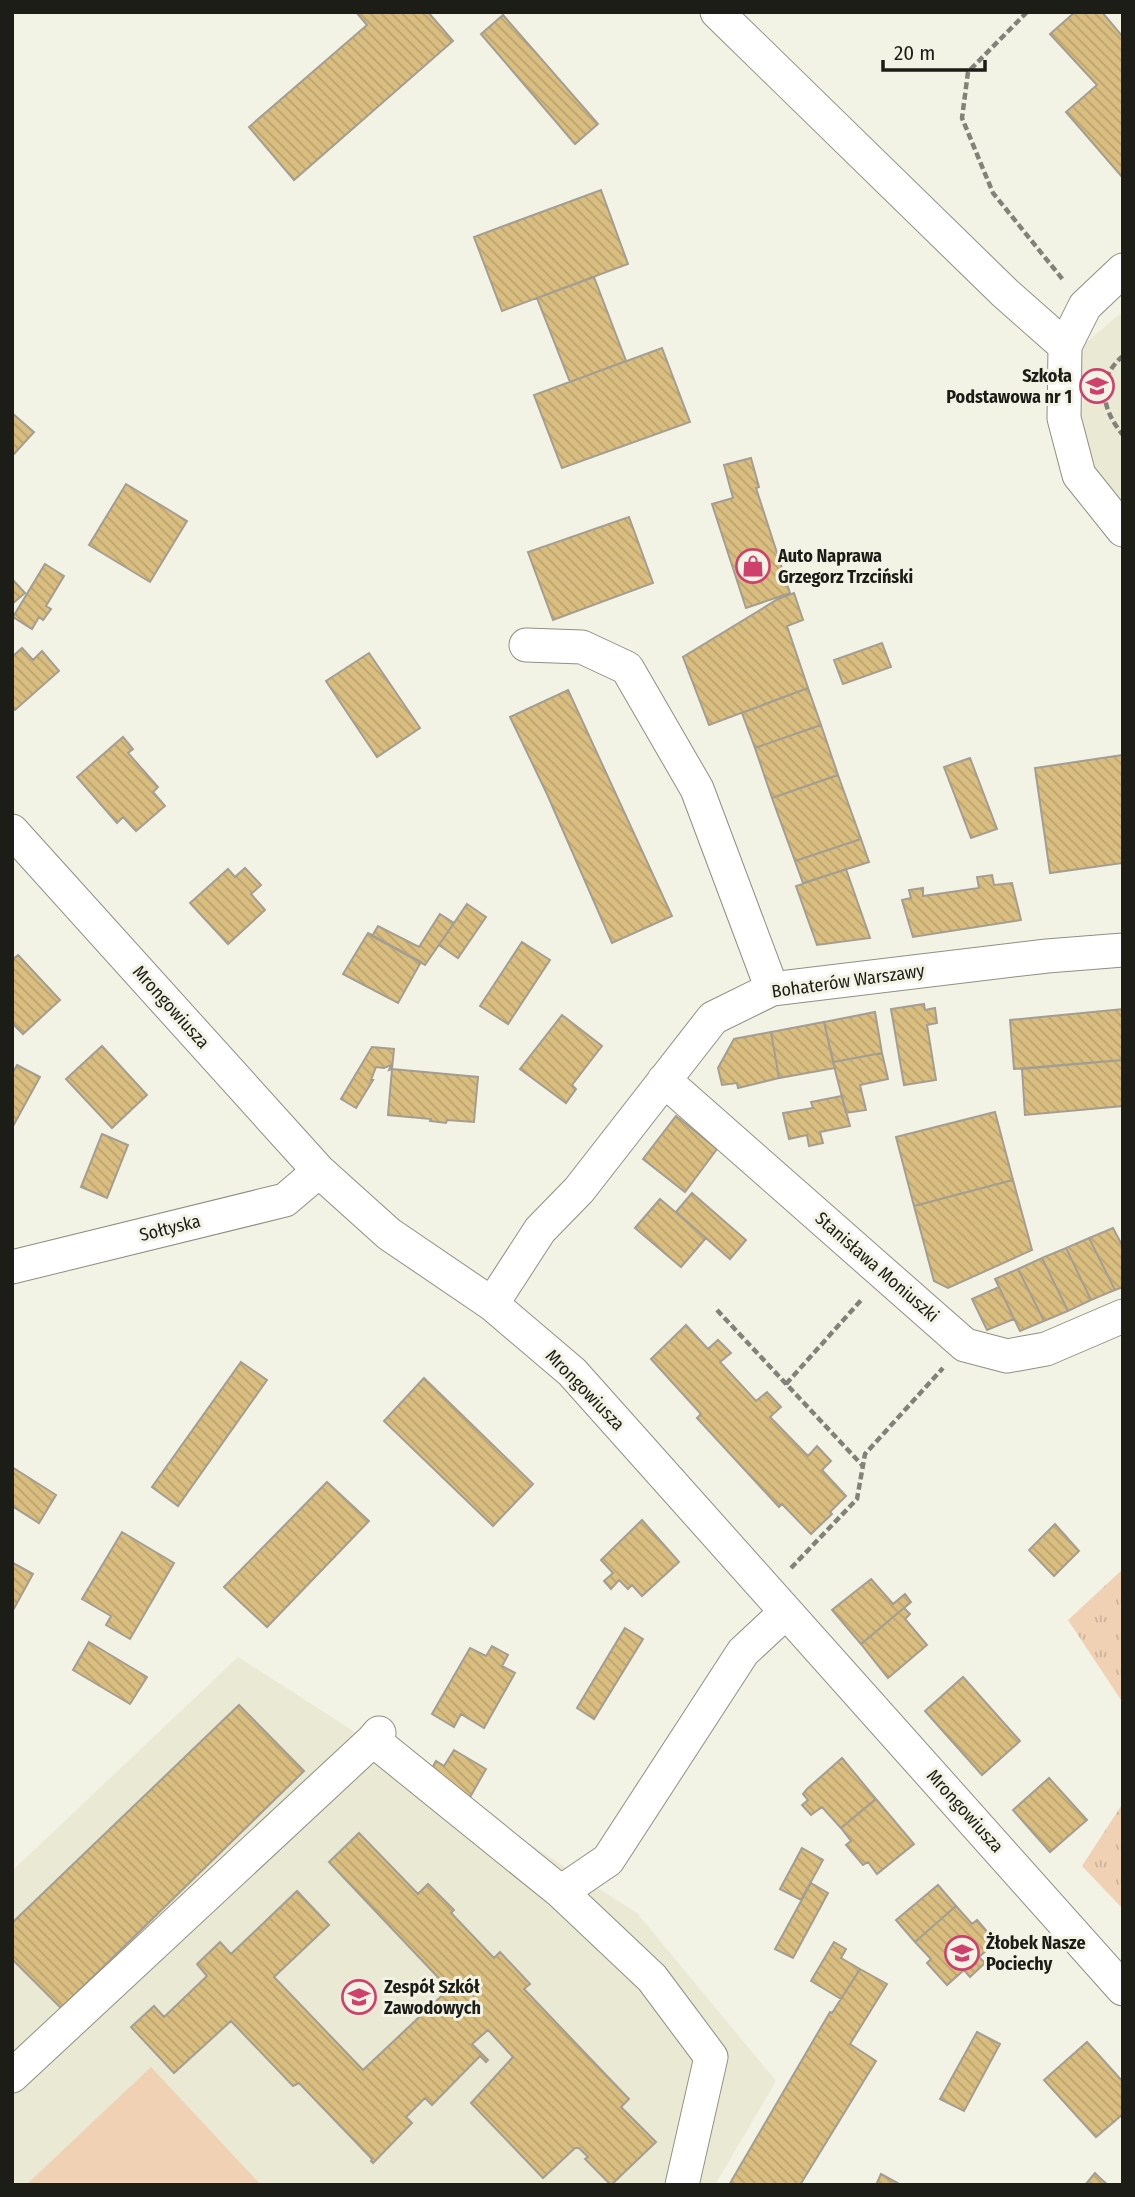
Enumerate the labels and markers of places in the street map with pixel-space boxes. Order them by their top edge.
place label: Szkoła Podstawowa nr 1 [946,365,1072,408]
school or university icon: Szkoła Podstawowa nr 1 [1078,367,1116,405]
place label: Auto Naprawa Grzegorz Trzciński [777,545,913,588]
shop icon: Auto Naprawa Grzegorz Trzciński [734,547,772,585]
place label: Żłobek Nasze Pociechy [986,1932,1086,1975]
school or university icon: Żłobek Nasze Pociechy [943,1934,981,1972]
place label: Zespół Szkół Zawodowych [384,1976,481,2019]
school or university icon: Zespół Szkół Zawodowych [340,1978,378,2016]

